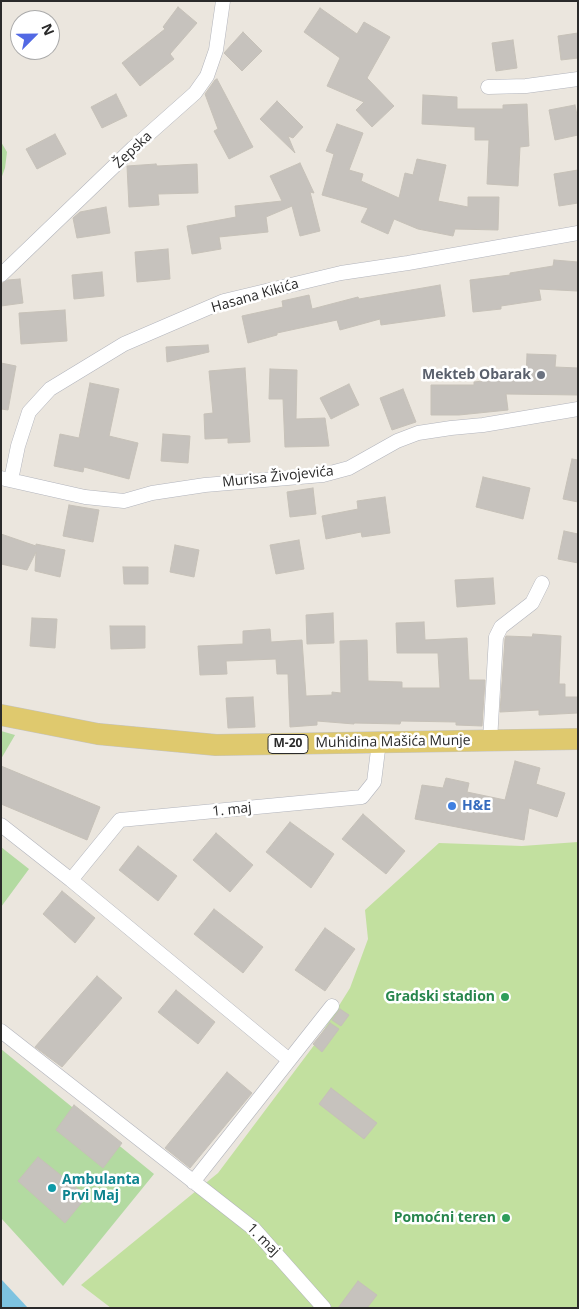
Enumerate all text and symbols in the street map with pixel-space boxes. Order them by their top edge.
north arrow [10,10,60,60]
text: N [37,20,59,38]
street label: Žepska [110,128,156,172]
street label: Hasana Kikića [209,276,301,316]
place label: Mekteb Obarak [422,367,531,383]
marker: Mekteb Obarak [535,369,547,381]
street label: Murisa Živojevića [221,463,335,491]
street label: Muhidina Mašića Munje [315,732,471,752]
road number: M-20 [268,734,308,754]
place label: H&E [462,798,491,814]
street label: 1. maj [211,800,253,820]
marker: H&E [446,800,458,812]
place label: Gradski stadion [385,989,495,1005]
marker: Gradski stadion [499,991,511,1003]
place label: Ambulanta Prvi Maj [62,1172,140,1204]
marker: Ambulanta Prvi Maj [46,1182,58,1194]
place label: Pomoćni teren [394,1210,496,1226]
marker: Pomoćni teren [500,1212,512,1224]
street label: 1. maj [243,1220,283,1260]

